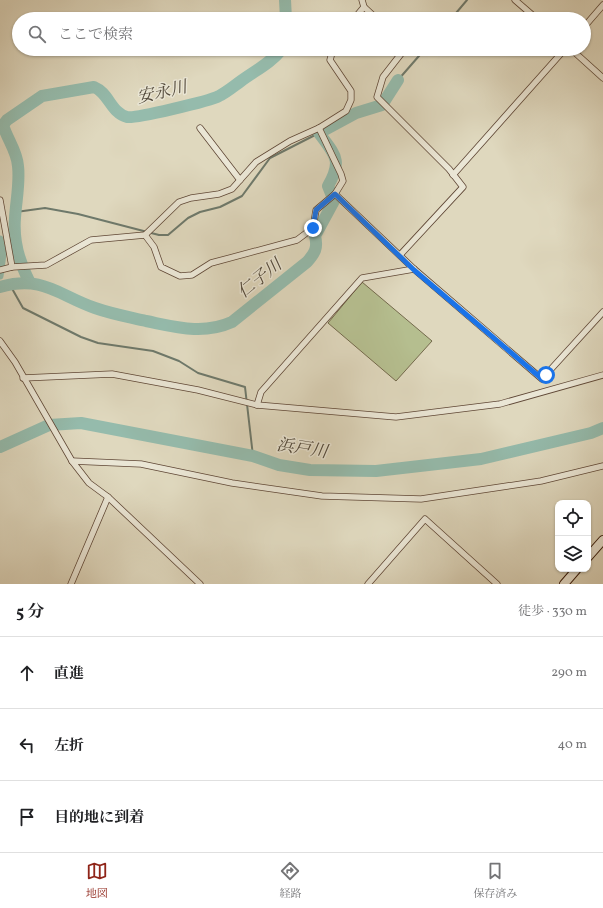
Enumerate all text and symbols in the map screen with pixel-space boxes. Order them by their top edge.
search box [12,12,591,56]
icon: search [26,23,48,45]
text: ここで検索 [58,25,133,46]
water label: 安永川 [135,76,191,110]
route end [304,219,322,237]
water label: 仁子川 [233,253,289,304]
route start [537,366,555,384]
water label: 浜戸川 [275,434,331,465]
map controls [555,500,591,572]
button: locate [555,500,591,536]
button: layers [555,536,591,572]
text: 5 分 [16,601,45,624]
text: 徒歩 · 330 m [518,603,587,621]
icon: ahead [16,662,38,684]
text: 直進 [54,664,84,685]
text: 290 m [551,664,587,682]
icon: left [16,734,38,756]
text: 左折 [54,736,84,757]
text: 40 m [558,736,587,754]
icon: arrive [16,806,38,828]
text: 目的地に到着 [54,808,144,829]
tab: 地図 [86,860,108,902]
tab: 経路 [279,860,301,902]
tab: 保存済み [473,860,517,902]

